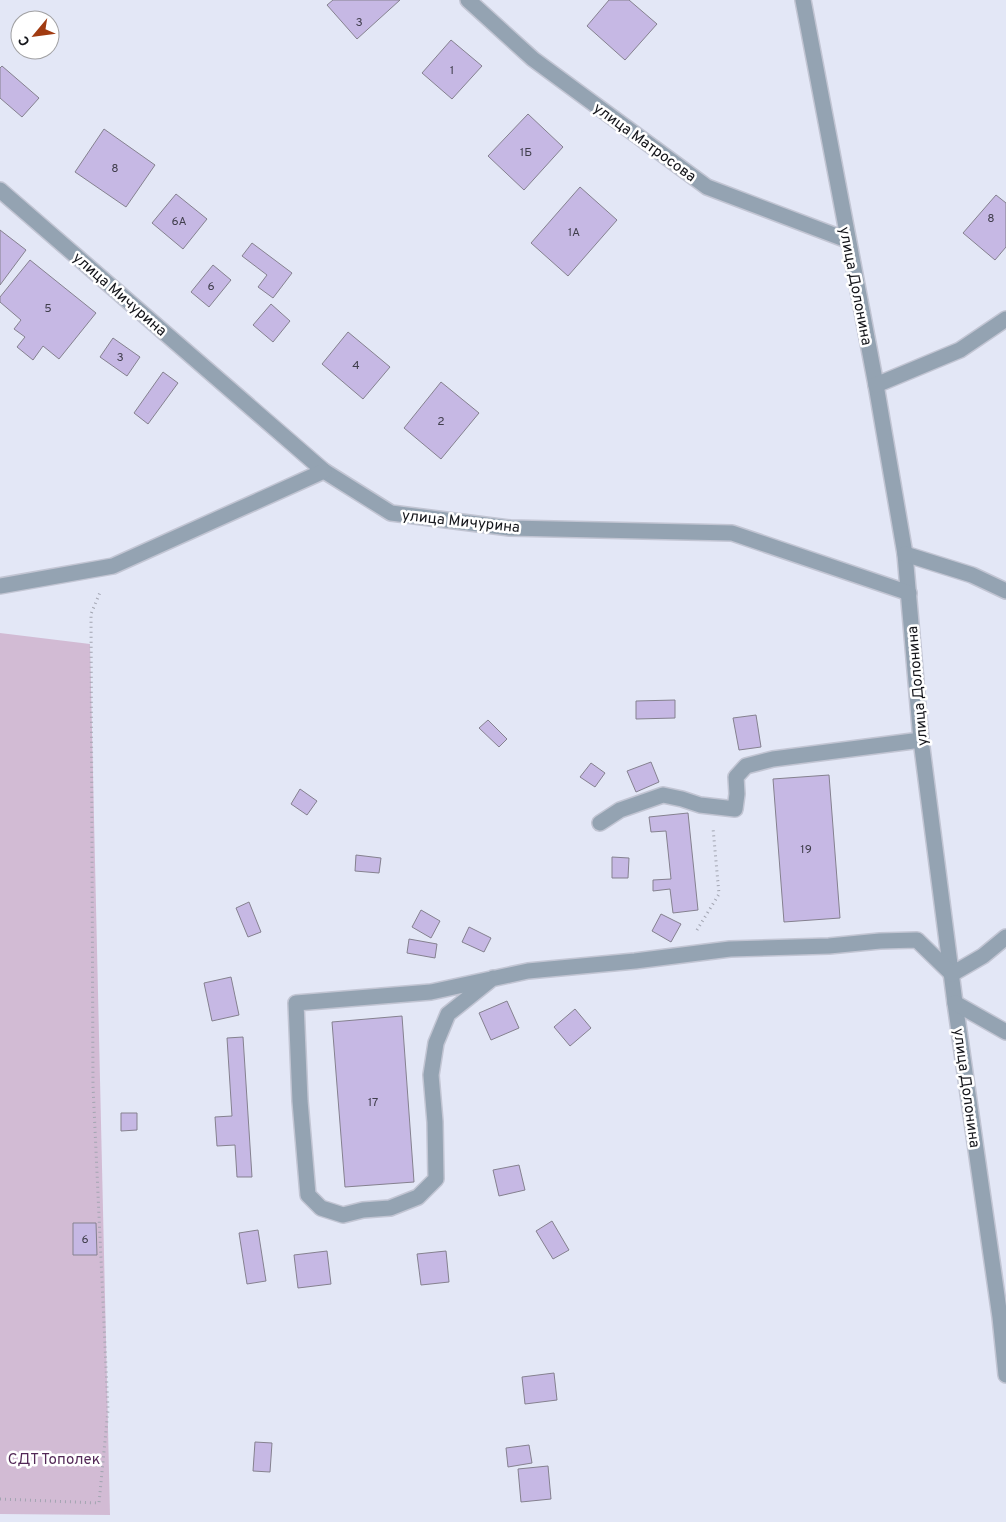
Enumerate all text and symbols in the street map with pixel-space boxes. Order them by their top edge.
north arrow [10,10,60,60]
house number: 3 [355,15,363,31]
text: С [15,32,35,49]
house number: 1 [450,63,454,79]
street label: улица Матросова [589,99,699,187]
house number: 1Б [520,145,532,161]
house number: 8 [111,161,119,177]
house number: 8 [987,211,995,227]
house number: 6А [171,214,187,230]
house number: 1А [568,225,580,241]
street label: улица Долонина [834,225,875,347]
street label: улица Мичурина [68,249,170,341]
house number: 6 [207,279,215,295]
house number: 5 [44,301,52,317]
house number: 3 [116,350,124,366]
house number: 4 [352,358,360,374]
house number: 2 [437,414,445,430]
street label: улица Мичурина [401,507,521,538]
street label: улица Долонина [904,625,933,747]
house number: 19 [800,842,812,858]
street label: улица Долонина [948,1027,983,1149]
house number: 17 [368,1095,378,1111]
house number: 6 [81,1232,89,1248]
park label: СДТ Тополек [8,1451,100,1470]

